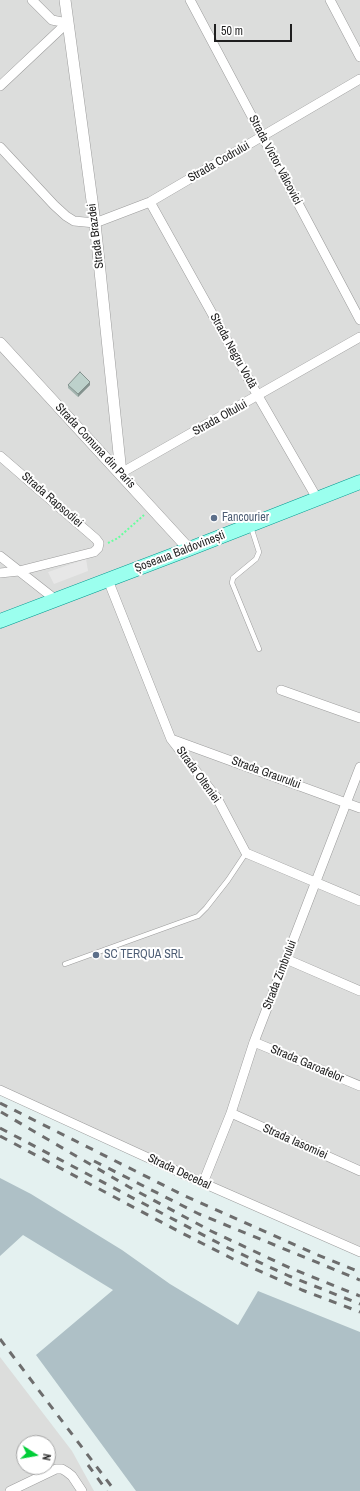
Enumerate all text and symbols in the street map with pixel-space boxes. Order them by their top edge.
scale bar [216,16,294,42]
text: 50 m [221,23,243,39]
street label: Strada Victor Vâlcovici [245,113,305,207]
street label: Strada Codrului [186,139,252,185]
street label: Strada Brazdei [85,203,107,269]
street label: Strada Negru Vodă [206,311,260,391]
street label: Strada Oltului [190,397,250,439]
street label: Strada Comuna din Paris [52,400,138,492]
street label: Strada Rapsodiei [18,469,86,531]
place label: Fancourier [222,511,269,525]
marker: Fancourier [209,513,219,523]
street label: Șoseaua Baldovinești [133,528,227,576]
street label: Strada Olteniei [173,744,223,806]
street label: Strada Graurului [229,754,303,792]
street label: Strada Zimbrului [260,938,300,1012]
place label: SC TERQUA SRL [104,948,183,962]
marker: SC TERQUA SRL [91,950,101,960]
street label: Strada Garoafelor [268,1042,346,1086]
street label: Strada Iasomiei [260,1121,330,1163]
street label: Strada Decebal [145,1151,213,1193]
north arrow [16,1435,56,1475]
text: N [39,1453,54,1462]

